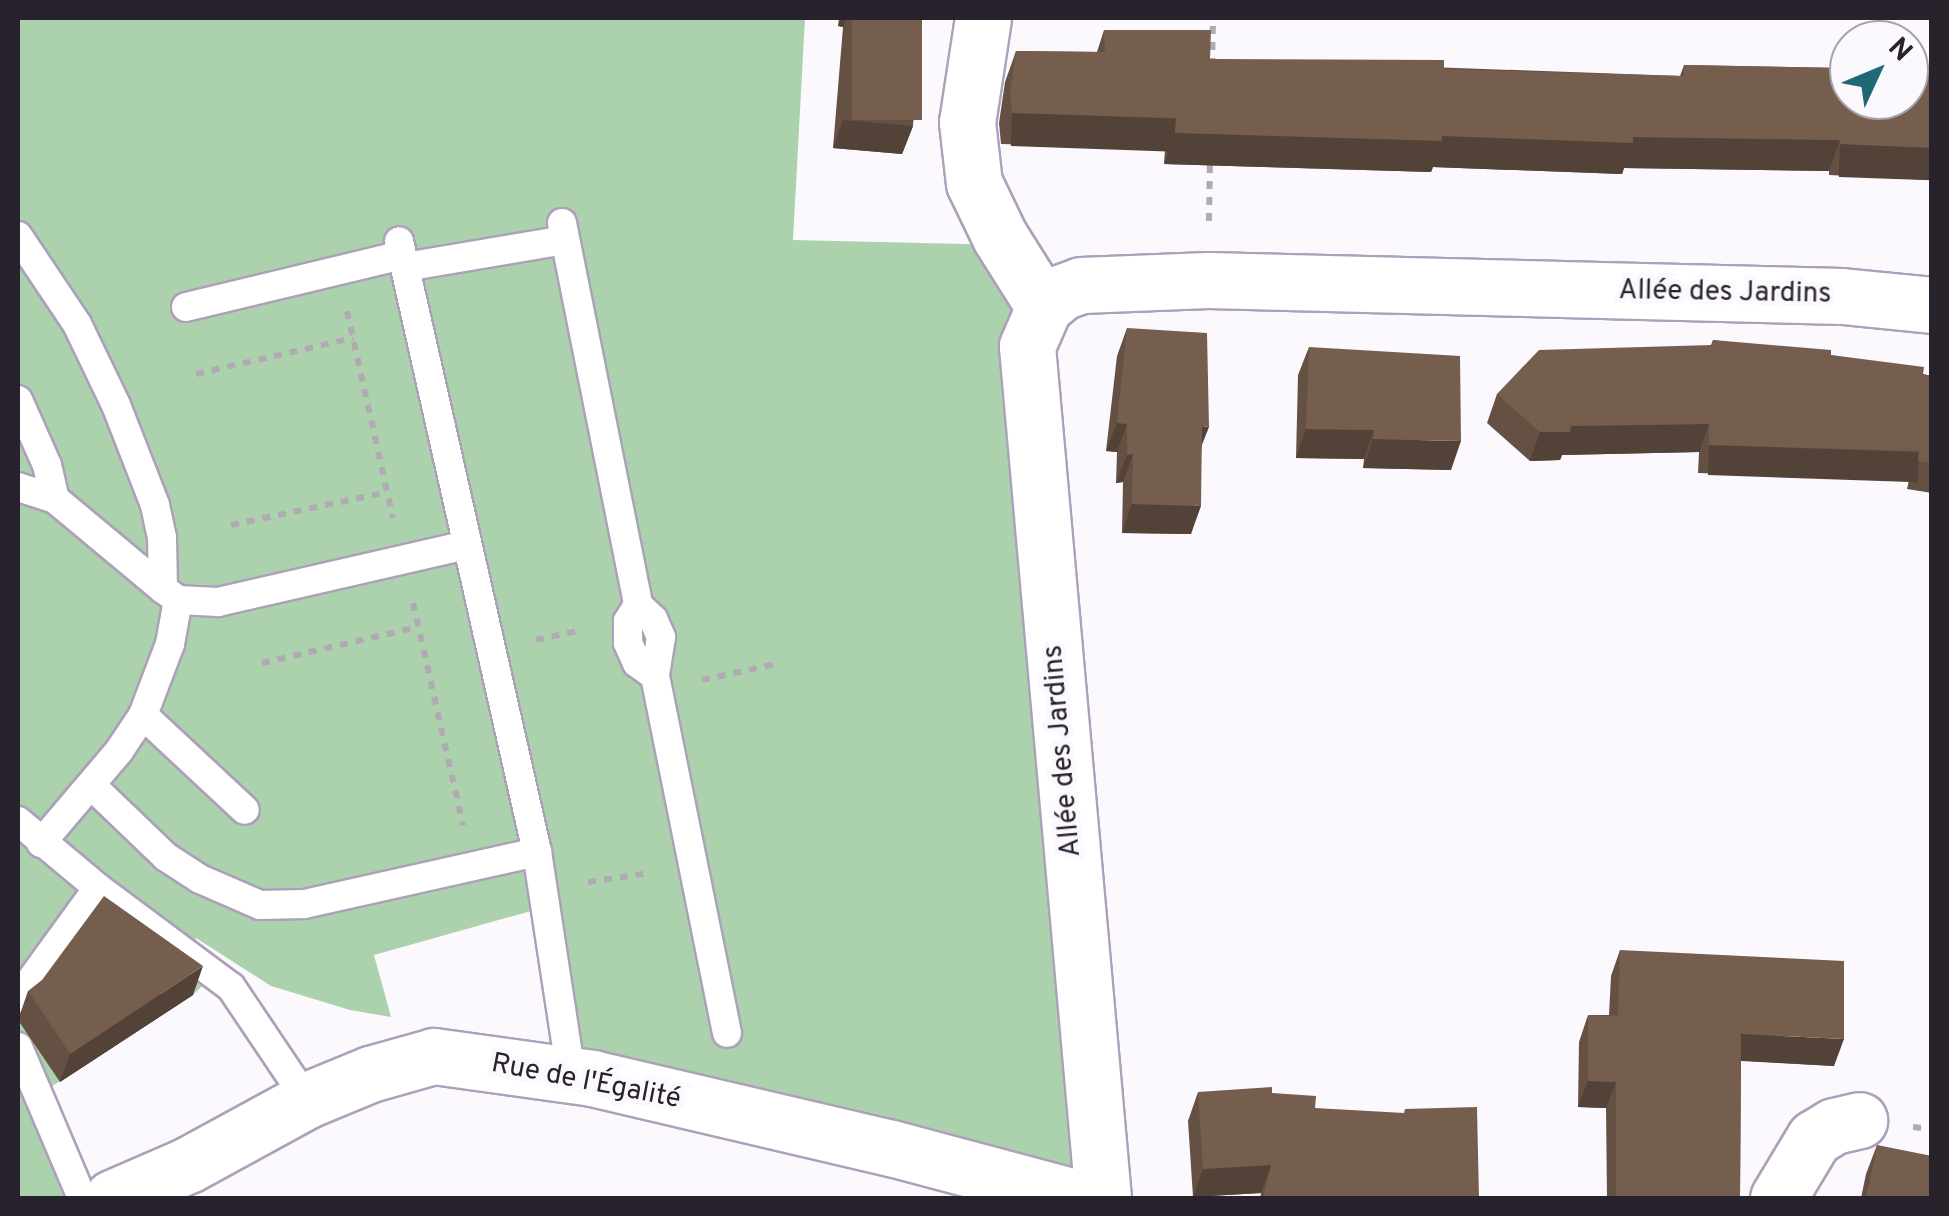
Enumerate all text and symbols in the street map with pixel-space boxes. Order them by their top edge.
north arrow [1829,20,1929,120]
text: N [1879,31,1919,70]
street label: Allée des Jardins [1618,274,1832,312]
street label: Allée des Jardins [1037,643,1089,859]
street label: Rue de l'Égalité [488,1047,684,1117]

